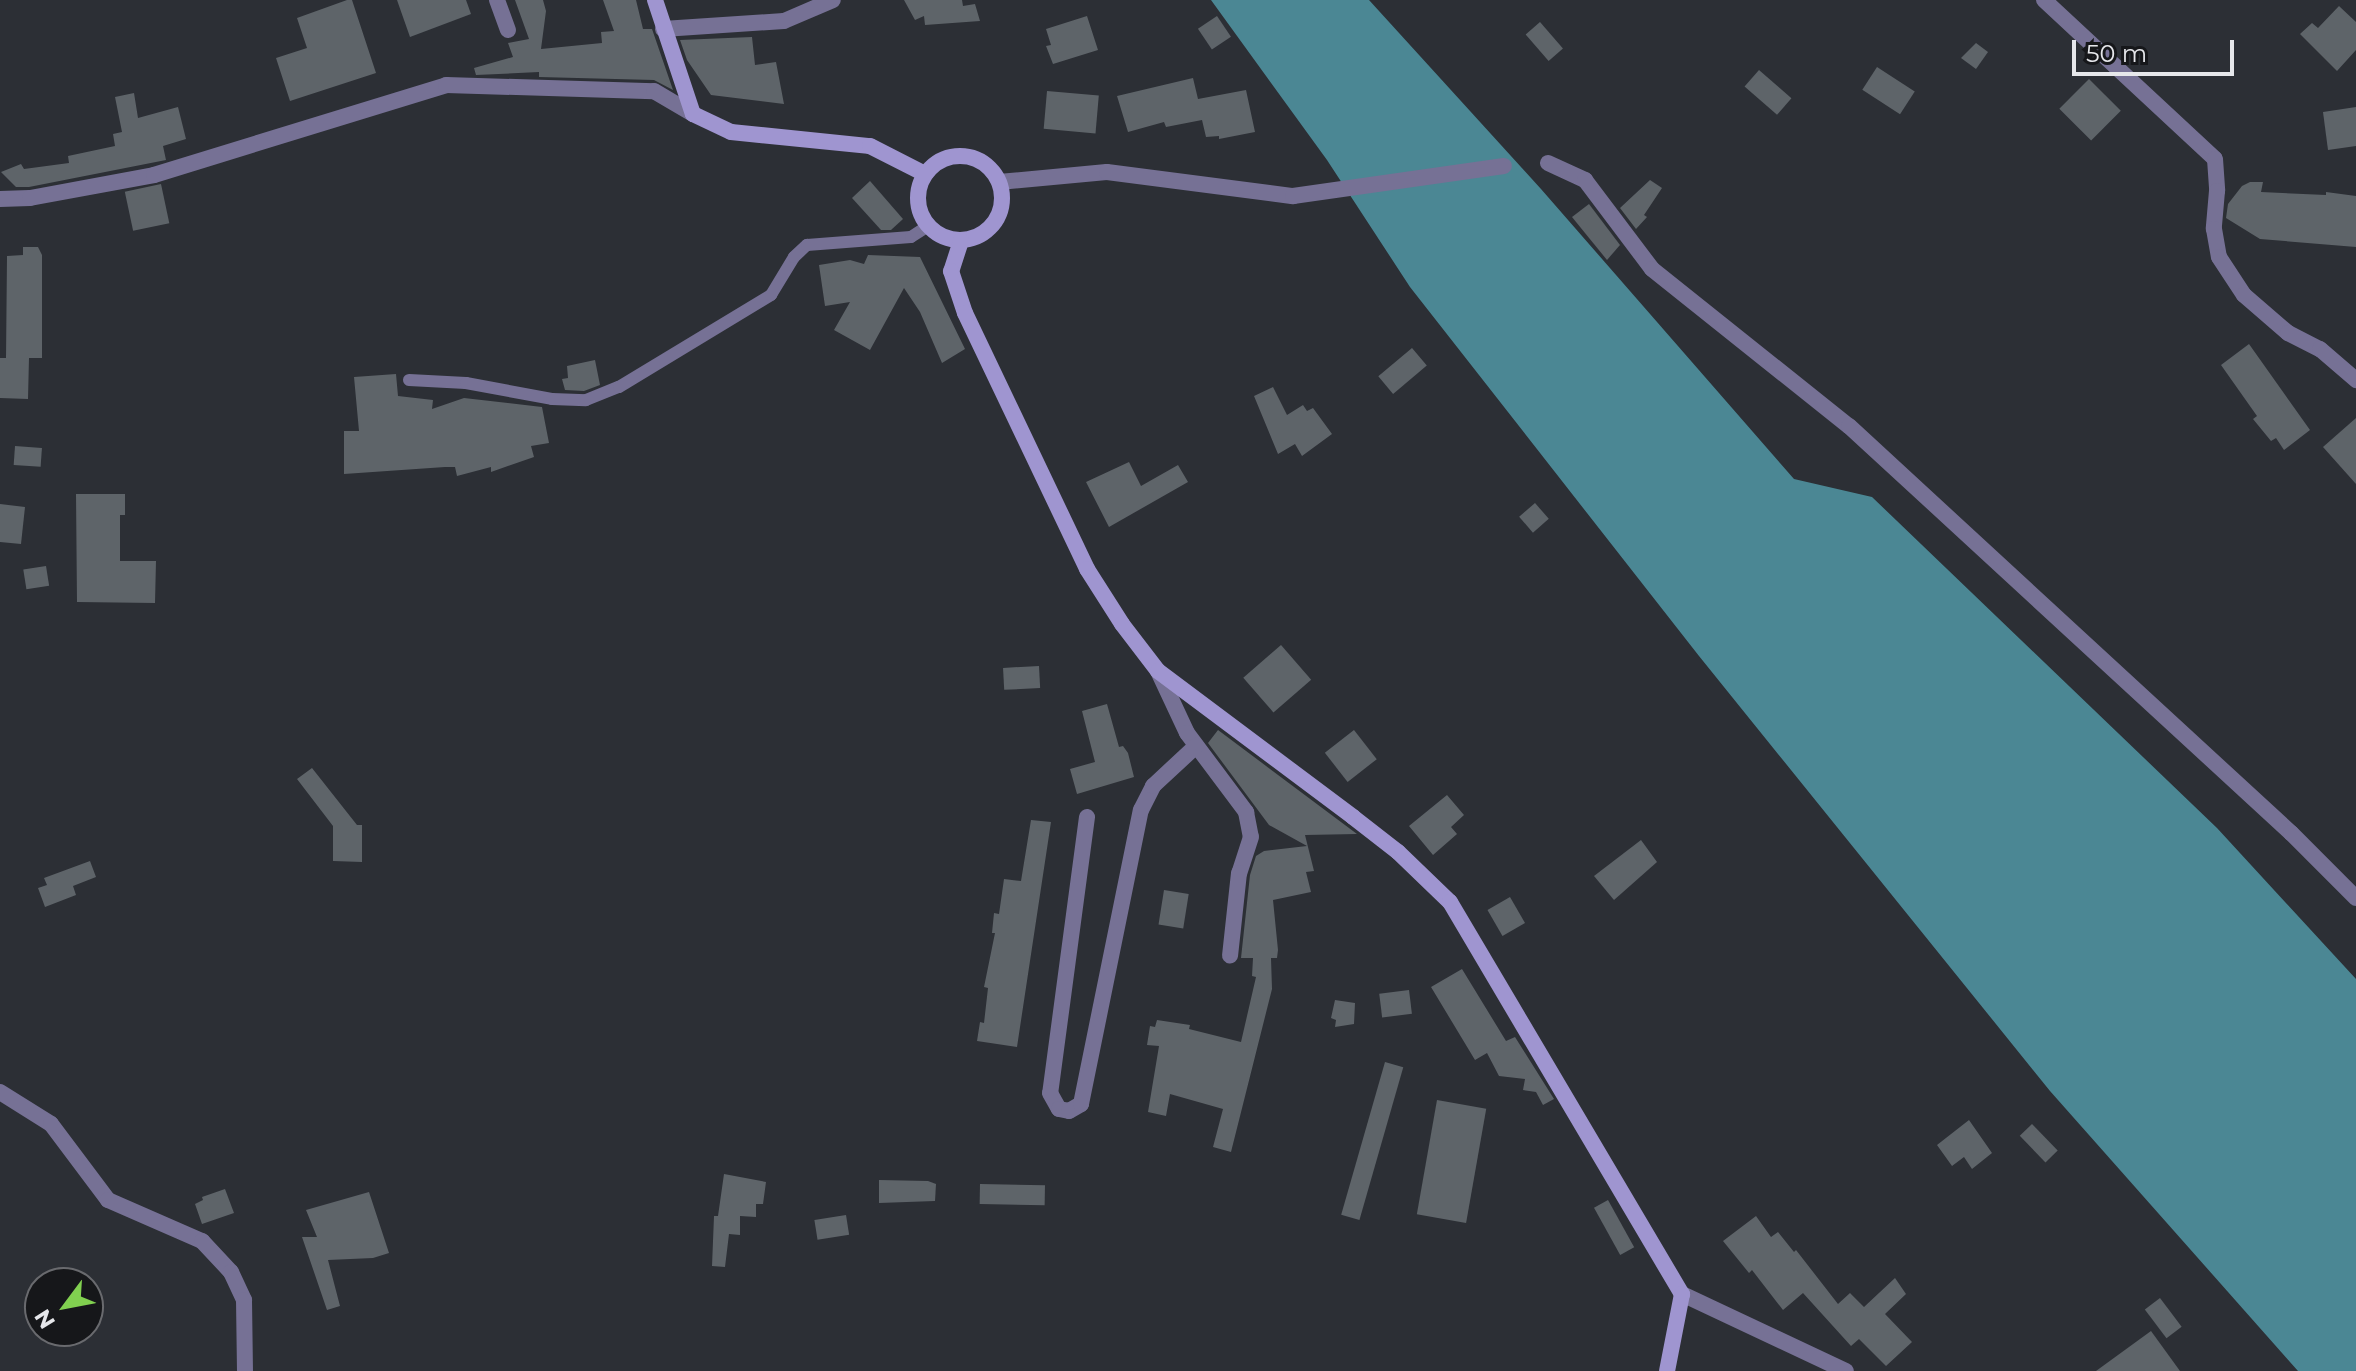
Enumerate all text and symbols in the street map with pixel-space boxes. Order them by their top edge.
scale bar [2076,24,2238,74]
text: 50 m [2086,39,2147,68]
north arrow [24,1267,104,1347]
text: N [29,1304,61,1334]

